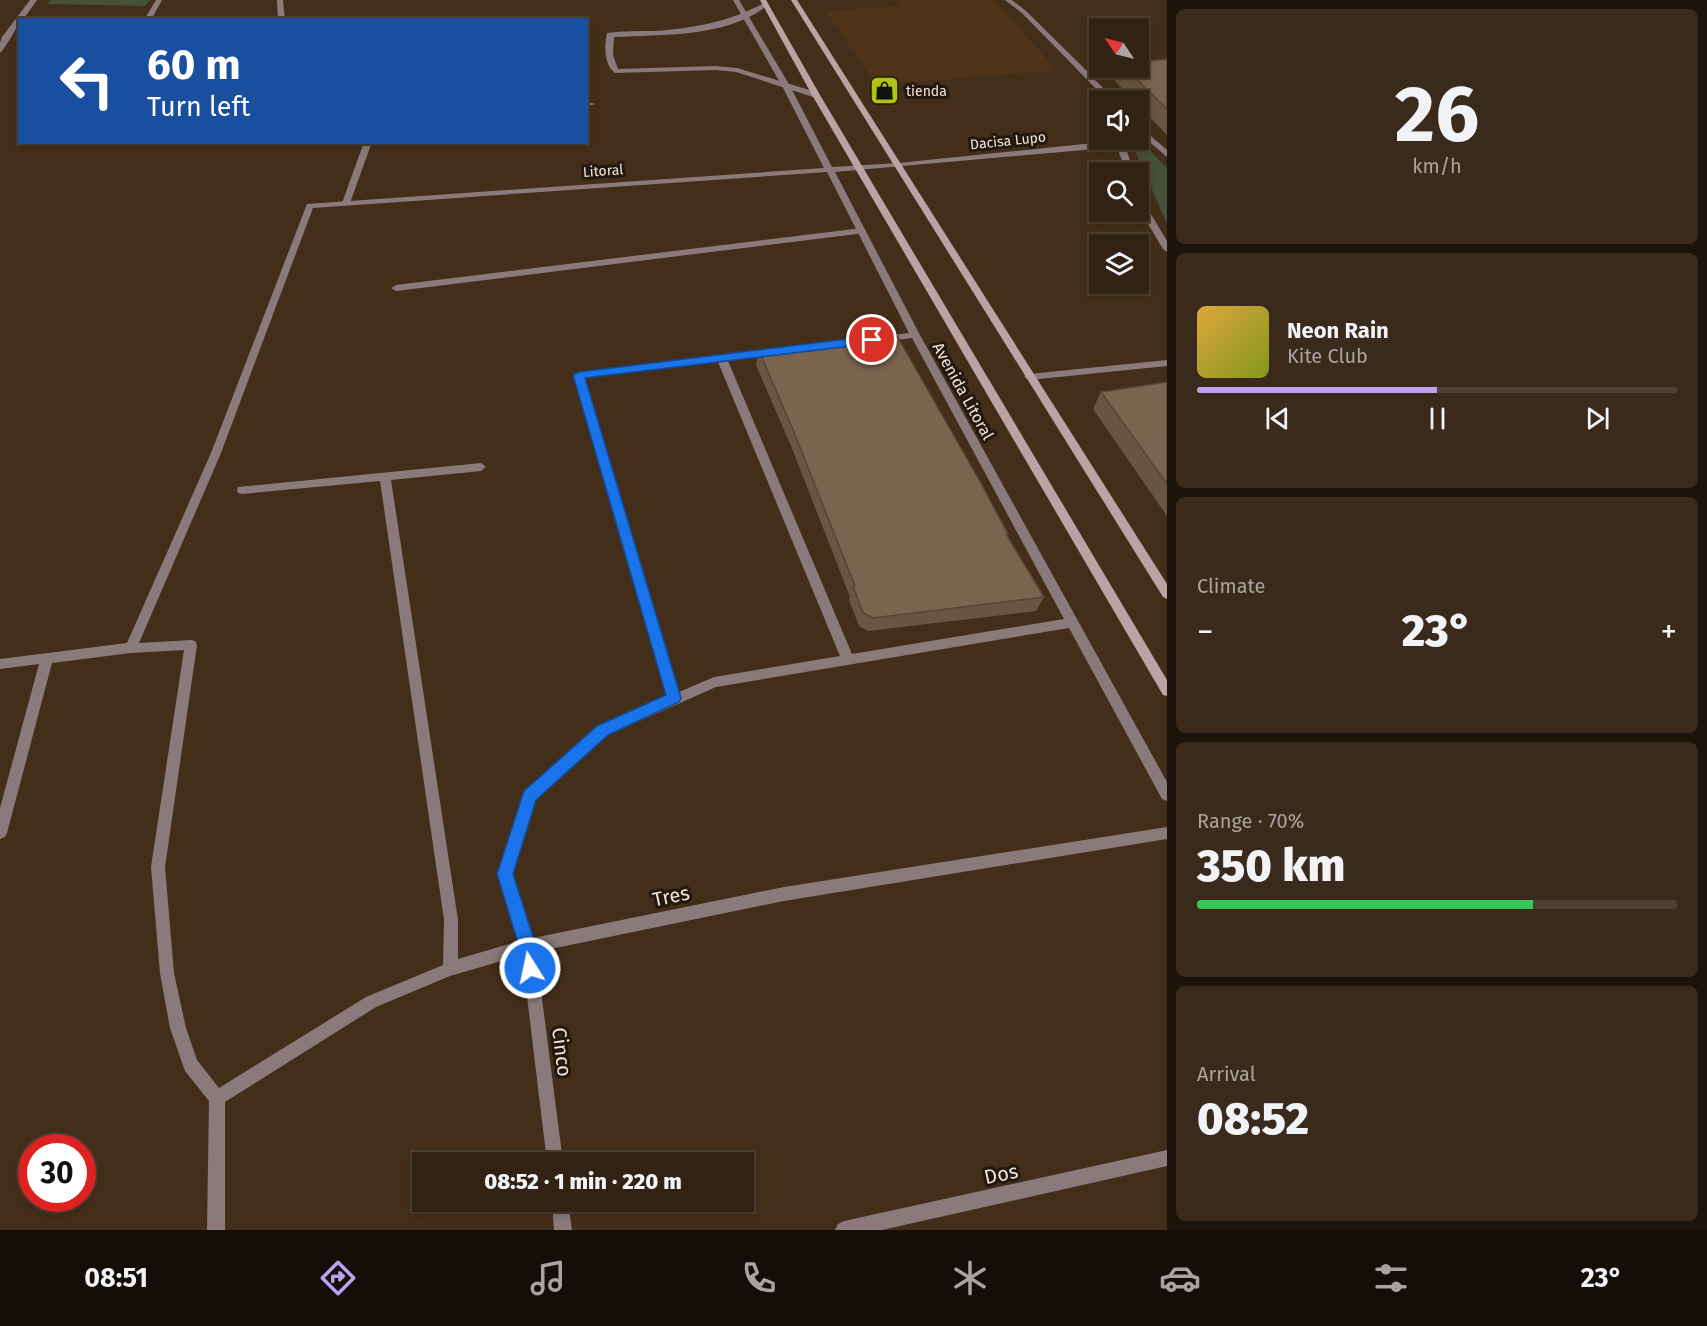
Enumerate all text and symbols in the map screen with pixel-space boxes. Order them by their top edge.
north arrow [1089,18,1149,78]
map controls [1089,18,1149,294]
text: 60 m [147,40,241,90]
icon: left [48,42,126,120]
text: 26 [1395,68,1479,162]
shop icon: tienda [869,75,901,107]
place label: tienda [906,83,947,100]
button: sound [1089,90,1149,150]
text: Turn left [147,91,250,123]
street label: Dacisa Lupo [969,129,1047,153]
text: km/h [1412,154,1462,178]
street label: Litoral [582,161,624,181]
button: search [1089,162,1149,222]
button: layers [1089,234,1149,294]
pin [846,314,897,365]
text: Neon Rain [1287,317,1389,344]
icon: arrive [855,323,888,356]
street label: Avenida Litoral [928,339,998,443]
text: Kite Club [1287,344,1368,368]
icon: previous [1261,402,1294,435]
icon: pause [1421,402,1454,435]
icon: next [1581,402,1614,435]
text: Climate [1197,574,1265,598]
text: 23° [1402,604,1472,658]
text: − [1197,612,1214,652]
text: + [1661,612,1677,652]
text: Range · 70% [1197,809,1304,833]
text: 350 km [1197,839,1345,893]
street label: Tres [650,880,692,912]
position arrow [498,936,562,1000]
street label: Cinco [547,1026,577,1078]
text: Arrival [1197,1062,1256,1086]
text: 08:52 [1197,1092,1309,1146]
speed limit sign: 30 [18,1134,96,1212]
street label: Dos [982,1159,1020,1189]
text: 08:52 · 1 min · 220 m [484,1168,682,1195]
icon: directions [317,1257,359,1299]
icon: music [527,1257,569,1299]
icon: phone [738,1257,780,1299]
icon: climate [949,1257,991,1299]
icon: car [1159,1257,1201,1299]
icon: filters [1370,1257,1412,1299]
text: 08:51 [84,1262,148,1294]
text: 23° [1581,1262,1623,1294]

